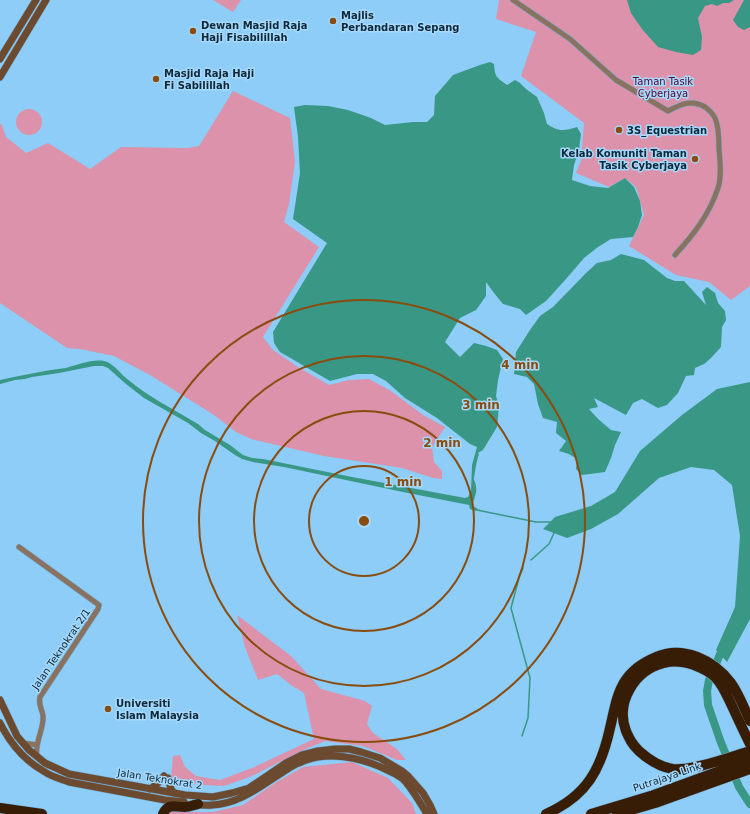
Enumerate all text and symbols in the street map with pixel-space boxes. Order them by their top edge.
place label: Majlis Perbandaran Sepang [341,10,459,33]
marker: Majlis Perbandaran Sepang [328,16,338,26]
place label: Dewan Masjid Raja Haji Fisabilillah [201,20,307,43]
marker: Dewan Masjid Raja Haji Fisabilillah [188,26,198,36]
place label: Masjid Raja Haji Fi Sabilillah [164,68,254,91]
marker: Masjid Raja Haji Fi Sabilillah [151,74,161,84]
park label: Taman Tasik Cyberjaya [632,76,693,99]
marker: 3S_Equestrian [614,125,624,135]
place label: 3S_Equestrian [627,125,707,137]
place label: Kelab Komuniti Taman Tasik Cyberjaya [561,148,687,171]
marker: Kelab Komuniti Taman Tasik Cyberjaya [690,154,700,164]
text: 4 min [501,358,539,372]
text: 3 min [462,398,500,412]
text: 2 min [423,436,461,450]
text: 1 min [384,475,422,489]
centre of rings [357,514,371,528]
street label: Jalan Teknokrat 2/1 [29,606,92,693]
place label: Universiti Islam Malaysia [116,698,199,721]
marker: Universiti Islam Malaysia [103,704,113,714]
street label: Putrajaya Link [632,760,703,794]
street label: Jalan Teknokrat 2 [116,767,203,791]

